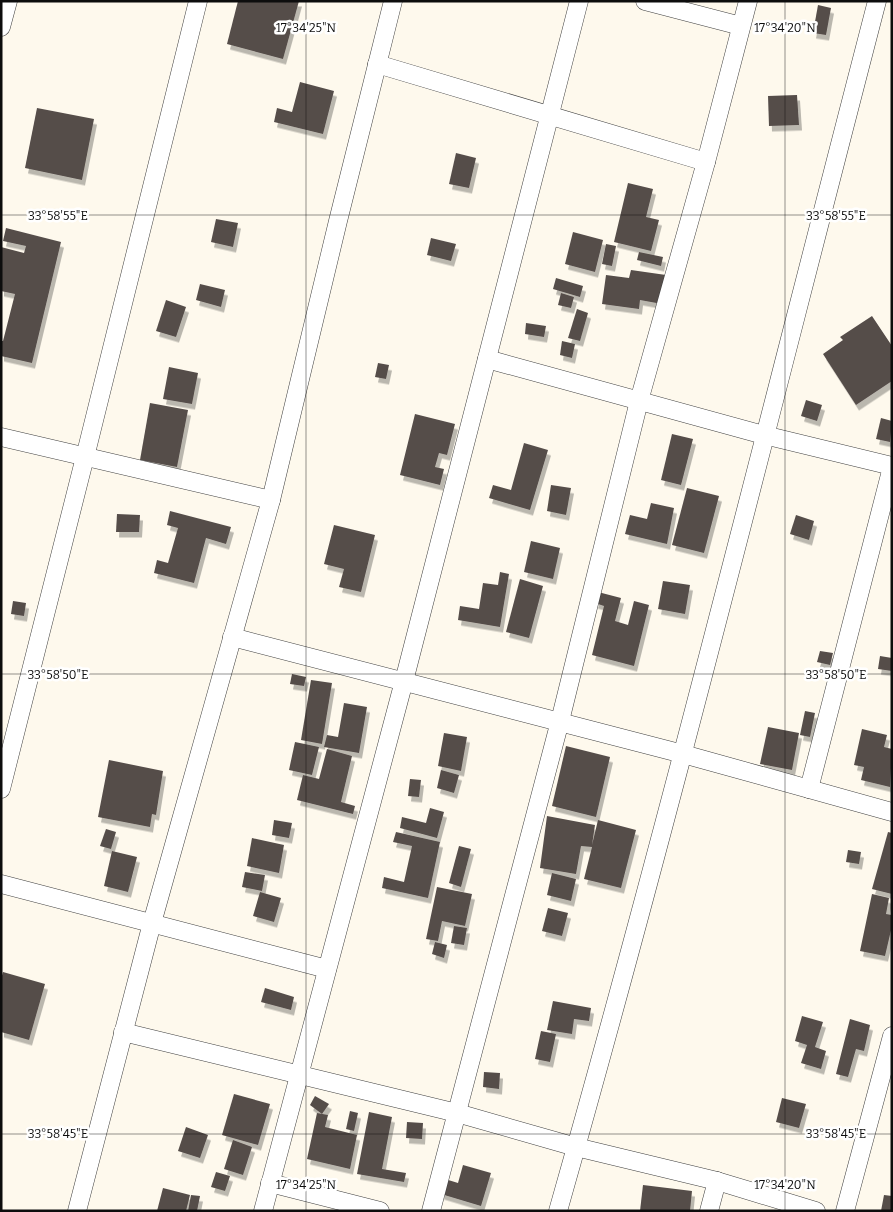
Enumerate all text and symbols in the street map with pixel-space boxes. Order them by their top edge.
text: 17°34'25"N [276,21,337,35]
text: 17°34'20"N [754,21,816,35]
text: 33°58'55"E [28,209,88,223]
text: 33°58'55"E [806,209,866,223]
text: 33°58'50"E [27,668,89,682]
text: 33°58'50"E [805,668,867,682]
text: 33°58'45"E [28,1127,88,1141]
text: 33°58'45"E [806,1127,866,1141]
text: 17°34'25"N [276,1178,337,1192]
text: 17°34'20"N [754,1178,816,1192]

